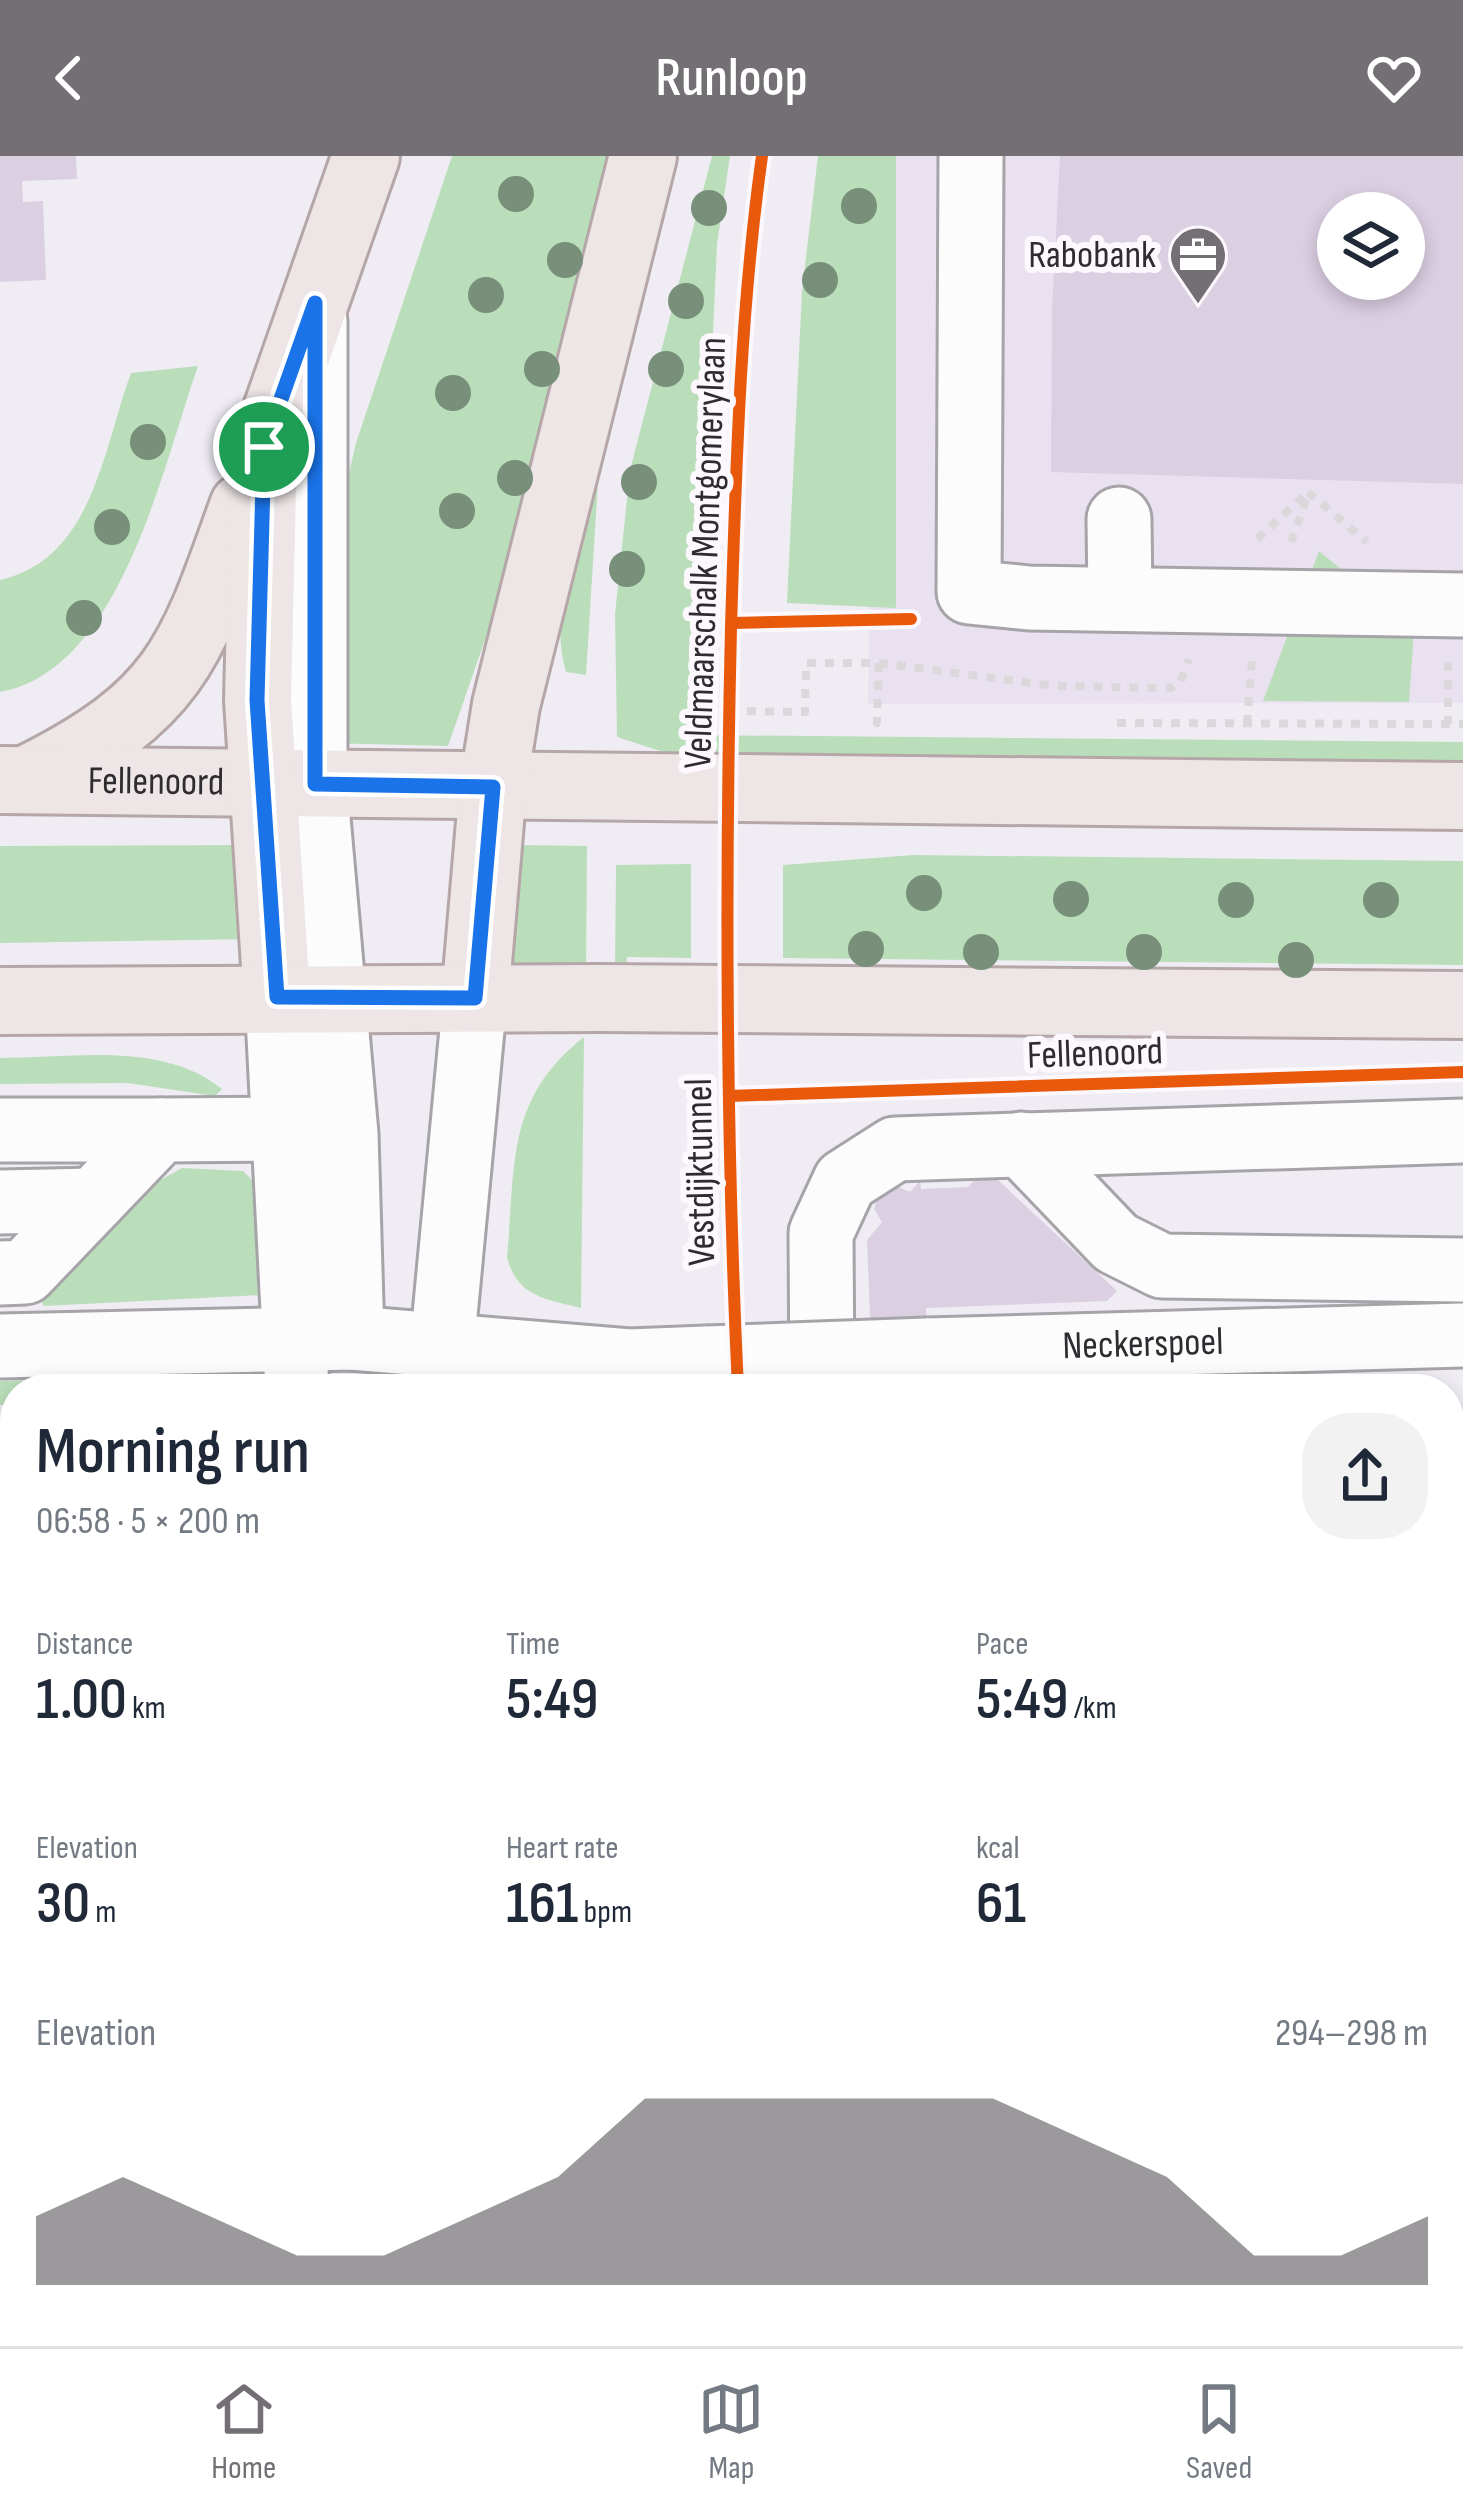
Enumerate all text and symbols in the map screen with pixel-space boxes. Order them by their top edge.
icon: back [36,45,102,111]
icon: heart [1361,45,1427,111]
text: Runloop [655,46,808,111]
map controls [1317,192,1425,300]
button: layers [1317,192,1425,300]
office icon: Rabobank [1167,224,1229,306]
place label: Rabobank [1028,232,1156,279]
street label: Veldmaarschalk Montgomerylaan [675,336,737,770]
pin [213,396,315,498]
icon: arrive [231,414,297,480]
street label: Fellenoord [88,757,224,806]
street label: Fellenoord [1026,1028,1164,1080]
street label: Vestdijktunnel [676,1078,726,1266]
street label: Neckerspoel [1062,1318,1224,1370]
text: Morning run [36,1413,310,1492]
button: share [1302,1413,1428,1539]
text: 06:58 · 5 × 200 m [36,1498,260,1545]
text: Distance [36,1624,133,1664]
text: Time [506,1624,560,1664]
text: Pace [976,1624,1029,1664]
text: 1.00 [36,1664,127,1736]
text: 5:49 [506,1664,598,1736]
text: 5:49 [976,1664,1068,1736]
text: km [127,1688,166,1728]
text: /km [1068,1688,1117,1728]
text: Elevation [36,1828,138,1868]
text: Heart rate [506,1828,619,1868]
text: kcal [976,1828,1020,1868]
text: 30 [36,1868,90,1940]
text: 161 [506,1868,578,1940]
text: 61 [976,1868,1026,1940]
text: m [90,1892,116,1932]
text: bpm [578,1892,632,1932]
text: Elevation [36,2010,156,2057]
text: 294–298 m [1275,2010,1428,2057]
tab: Home [211,2376,277,2488]
tab: Map [698,2376,764,2488]
tab: Saved [1186,2376,1252,2488]

